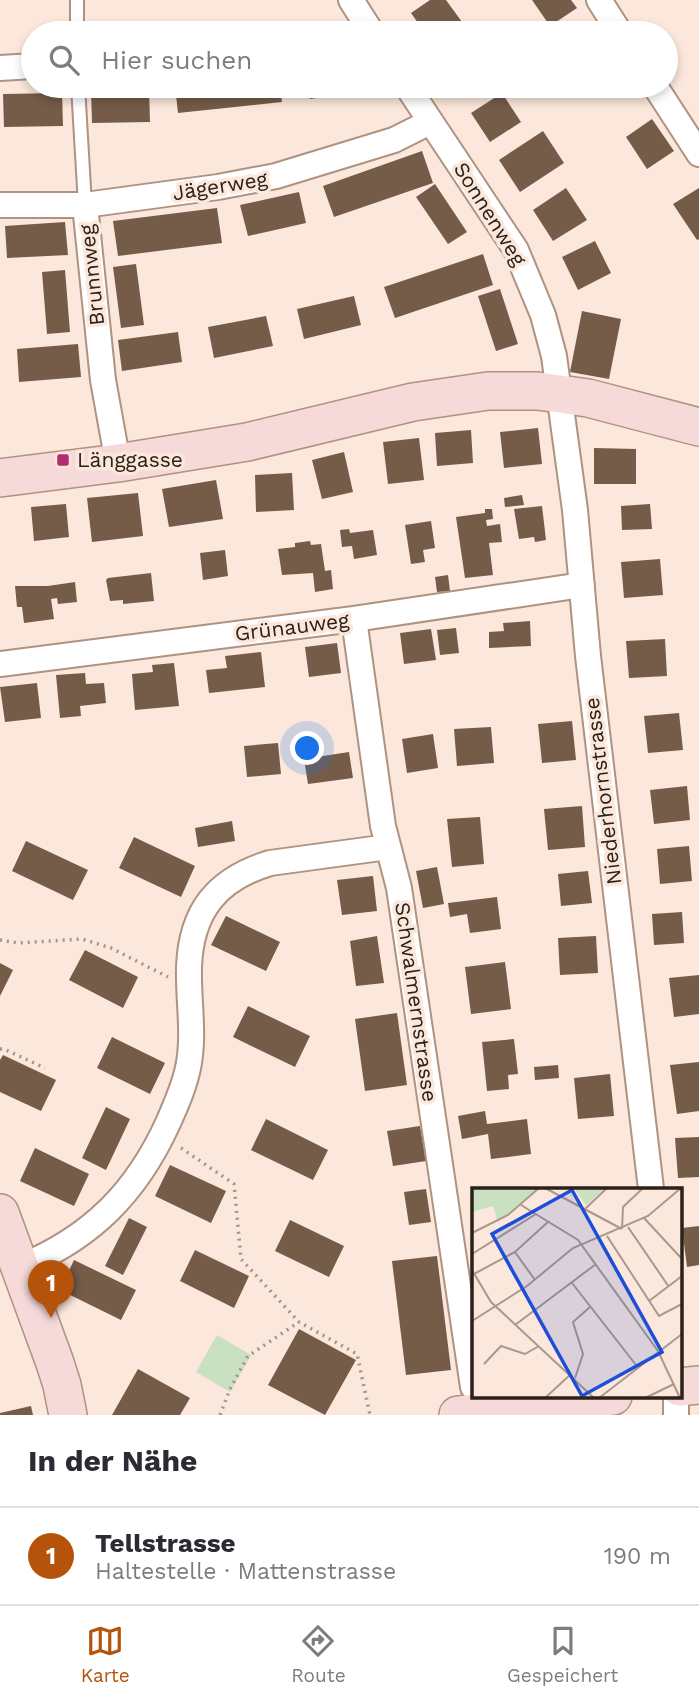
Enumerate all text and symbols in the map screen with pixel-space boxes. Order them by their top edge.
search box [21,21,678,98]
icon: search [45,41,83,79]
text: Hier suchen [101,45,252,75]
street label: Sonnenweg [449,157,533,271]
street label: Jägerweg [171,166,270,205]
street label: Brunnweg [74,222,109,327]
place label: Länggasse [77,447,183,472]
marker: Länggasse [55,452,71,468]
street label: Grünauweg [233,607,351,646]
street label: Niederhornstrasse [579,696,626,886]
your location [290,731,324,765]
street label: Schwalmernstrasse [390,900,443,1104]
inset map [472,1188,682,1398]
pin: 1 [28,1260,74,1318]
text: In der Nähe [28,1443,197,1478]
text: Tellstrasse [95,1528,236,1558]
text: 1 [46,1543,56,1570]
text: 190 m [604,1543,671,1570]
text: Haltestelle · Mattenstrasse [95,1558,396,1585]
tab: Karte [81,1622,130,1687]
tab: Route [291,1622,346,1687]
tab: Gespeichert [507,1622,618,1687]

